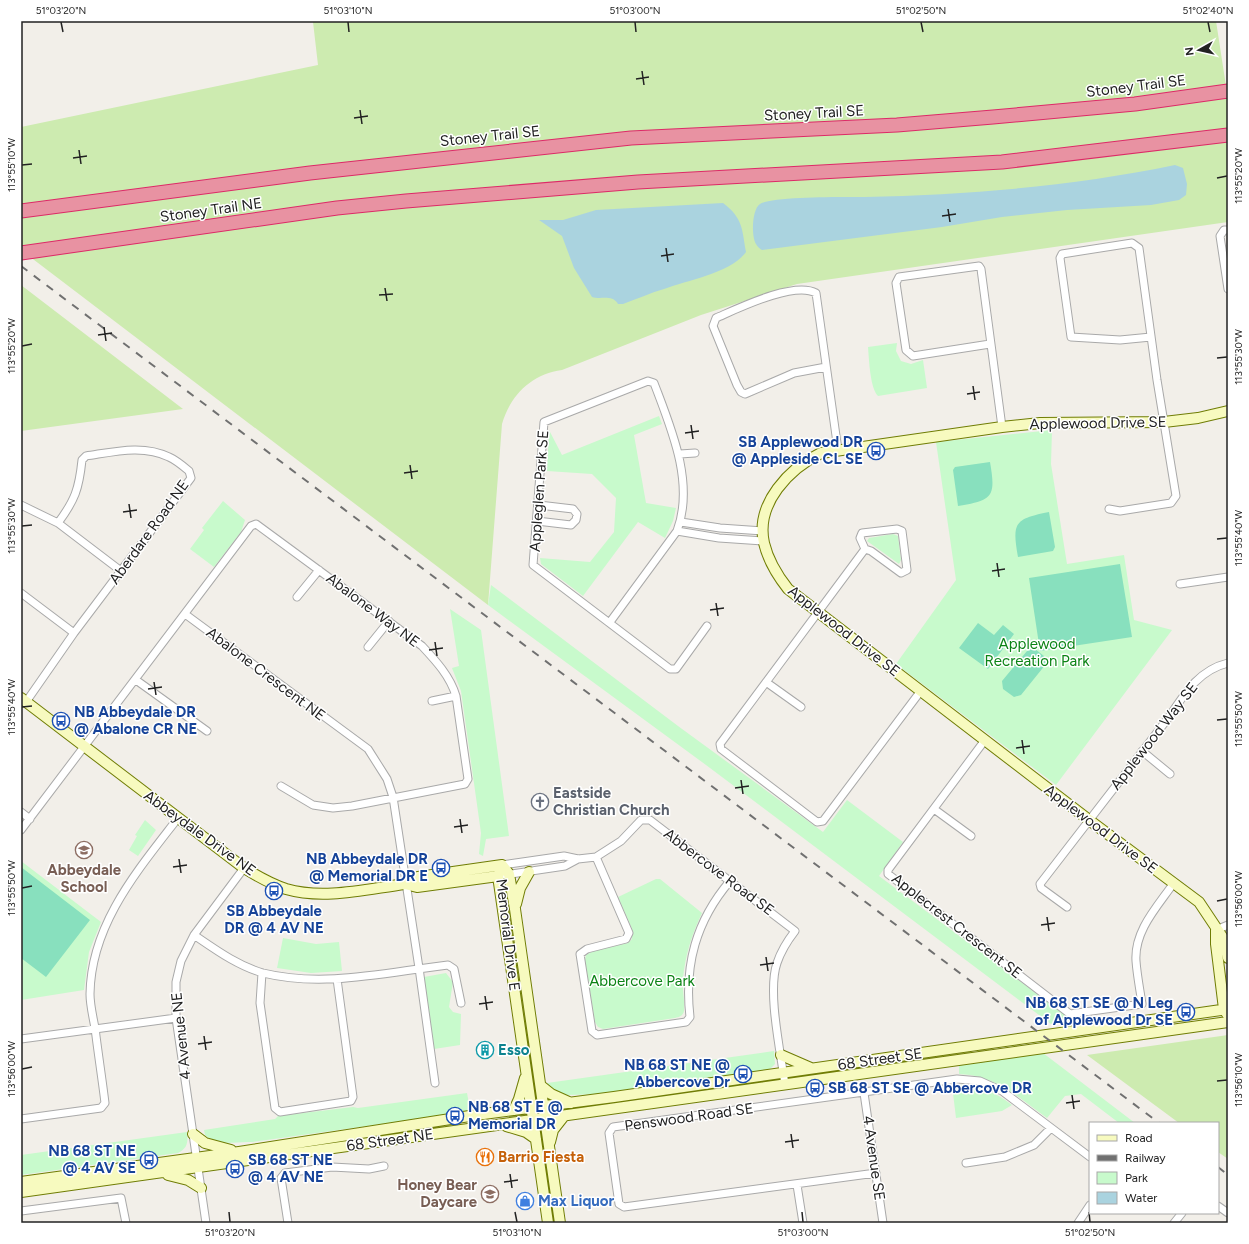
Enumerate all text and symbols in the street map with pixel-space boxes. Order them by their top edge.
text: 51°03'20"N [36,4,86,17]
text: 51°03'10"N [324,4,372,17]
text: 51°03'00"N [609,4,661,17]
text: 51°02'50"N [896,4,946,17]
text: 51°02'40"N [1182,4,1234,17]
north arrow [1179,30,1219,70]
text: N [1183,46,1197,56]
street label: Stoney Trail SE [1085,71,1187,101]
street label: Stoney Trail SE [763,101,865,125]
street label: Stoney Trail SE [439,122,541,150]
text: 113°55'10"W [5,137,18,192]
text: 113°55'20"W [1232,148,1245,204]
street label: Stoney Trail NE [159,194,263,226]
text: 113°55'20"W [5,318,18,374]
text: 113°55'30"W [1232,329,1245,385]
street label: Applewood Drive SE [1029,413,1167,433]
street label: Appleglen Park SE [526,429,552,553]
place label: SB Applewood DR @ Appleside CL SE [732,433,863,468]
bus stop icon: SB Applewood DR @ Appleside CL SE [866,441,886,461]
street label: Aberdare Road NE [105,476,193,588]
text: 113°55'30"W [5,498,18,554]
text: 113°55'40"W [1232,509,1245,566]
street label: Abalone Way NE [323,569,423,651]
street label: Applewood Drive SE [784,582,904,680]
street label: Abalone Crescent NE [203,623,329,725]
park label: Applewood Recreation Park [984,635,1090,670]
text: 113°55'40"W [5,678,18,735]
street label: Applewood Way SE [1106,679,1202,793]
text: 113°55'50"W [1232,691,1245,747]
place label: NB Abbeydale DR @ Abalone CR NE [74,703,197,738]
bus stop icon: NB Abbeydale DR @ Abalone CR NE [51,711,71,731]
street label: Applewood Drive SE [1041,781,1161,877]
place label: Eastside Christian Church [553,784,669,819]
street label: Abbeydale Drive NE [141,786,259,880]
church icon: Eastside Christian Church [530,792,550,812]
street label: Abbercove Road SE [660,825,778,919]
school or university icon: Abbeydale School [74,840,94,860]
place label: NB Abbeydale DR @ Memorial DR E [306,850,428,885]
bus stop icon: NB Abbeydale DR @ Memorial DR E [431,858,451,878]
text: 113°55'50"W [5,860,18,916]
place label: Abbeydale School [47,861,122,896]
street label: Applecrest Crescent SE [888,870,1026,982]
text: 113°56'00"W [1232,870,1245,927]
street label: Memorial Drive E [492,878,524,992]
bus stop icon: SB Abbeydale DR @ 4 AV NE [264,881,284,901]
place label: SB Abbeydale DR @ 4 AV NE [224,902,324,937]
park label: Abbercove Park [589,972,696,990]
street label: 4 Avenue NE [167,991,195,1081]
place label: NB 68 ST SE @ N Leg of Applewood Dr SE [1025,994,1173,1029]
bus stop icon: NB 68 ST SE @ N Leg of Applewood Dr SE [1176,1002,1196,1022]
text: 113°56'00"W [5,1040,18,1097]
building icon: Esso [475,1040,495,1060]
place label: Esso [498,1041,530,1059]
street label: 68 Street SE [837,1044,923,1074]
text: 113°56'10"W [1232,1053,1245,1107]
place label: NB 68 ST NE @ Abbercove Dr [624,1056,730,1091]
bus stop icon: NB 68 ST NE @ Abbercove Dr [733,1064,753,1084]
bus stop icon: SB 68 ST SE @ Abbercove DR [805,1078,825,1098]
place label: SB 68 ST SE @ Abbercove DR [828,1079,1032,1097]
place label: NB 68 ST E @ Memorial DR [468,1098,563,1133]
street label: Penswood Road SE [623,1099,755,1135]
bus stop icon: NB 68 ST E @ Memorial DR [445,1106,465,1126]
street label: 4 Avenue SE [859,1114,889,1202]
legend [1089,1122,1219,1214]
street label: 68 Street NE [345,1125,435,1155]
text: Road [1125,1131,1153,1145]
place label: NB 68 ST NE @ 4 AV SE [48,1142,136,1177]
restaurant icon: Barrio Fiesta [475,1147,495,1167]
place label: Barrio Fiesta [498,1148,584,1166]
bus stop icon: NB 68 ST NE @ 4 AV SE [139,1150,159,1170]
place label: SB 68 ST NE @ 4 AV NE [248,1151,333,1186]
text: Railway [1125,1151,1166,1165]
bus stop icon: SB 68 ST NE @ 4 AV NE [225,1159,245,1179]
text: Park [1125,1171,1148,1185]
place label: Honey Bear Daycare [397,1176,478,1211]
school or university icon: Honey Bear Daycare [480,1184,500,1204]
shop icon: Max Liquor [515,1191,535,1211]
text: Water [1125,1191,1157,1205]
place label: Max Liquor [538,1192,615,1210]
text: 51°03'20"N [205,1226,255,1239]
text: 51°03'10"N [493,1226,541,1239]
text: 51°03'00"N [777,1226,829,1239]
text: 51°02'50"N [1065,1226,1115,1239]

